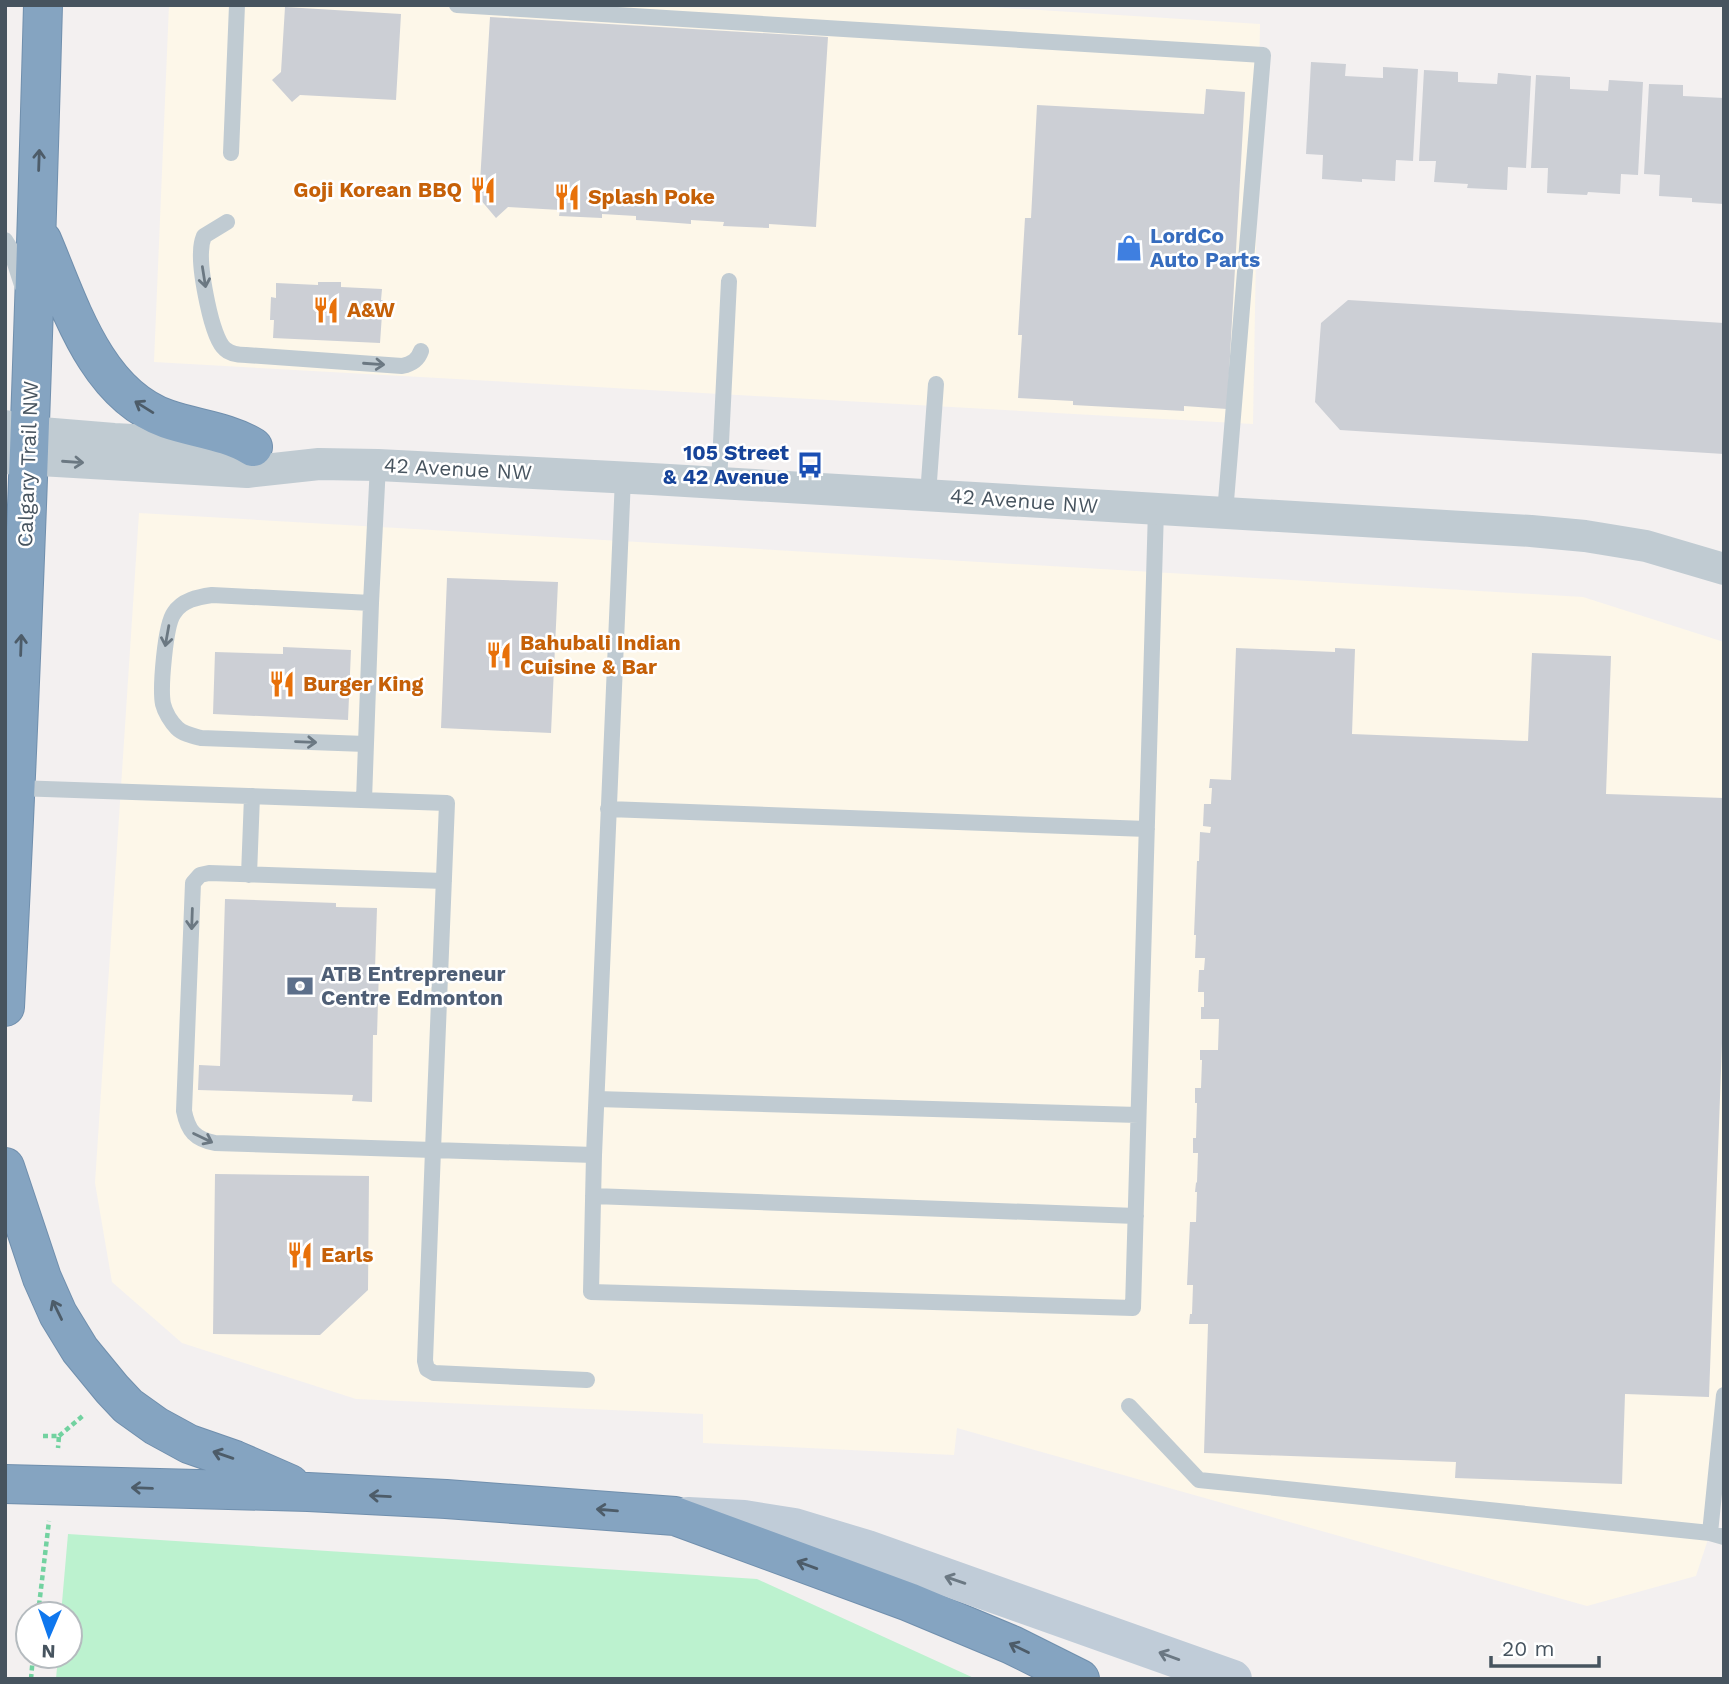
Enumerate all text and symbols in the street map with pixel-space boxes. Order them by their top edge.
one-way arrow [32,149,45,172]
restaurant icon: Goji Korean BBQ [468,175,498,205]
place label: Goji Korean BBQ [293,177,462,202]
restaurant icon: Splash Poke [552,182,582,212]
place label: Splash Poke [588,184,715,209]
place label: LordCo Auto Parts [1150,223,1260,272]
shop icon: LordCo Auto Parts [1114,233,1144,263]
one-way arrow [198,265,211,287]
restaurant icon: A&W [311,295,341,325]
place label: A&W [347,297,395,322]
one-way arrow [363,357,386,370]
street label: Calgary Trail NW [12,380,43,548]
one-way arrow [134,400,154,414]
place label: 105 Street & 42 Avenue [663,440,789,489]
bus stop icon: 105 Street & 42 Avenue [795,450,825,480]
street label: 42 Avenue NW [383,452,533,485]
one-way arrow [62,456,84,469]
street label: 42 Avenue NW [949,483,1099,518]
one-way arrow [160,624,173,647]
place label: Bahubali Indian Cuisine & Bar [520,630,681,679]
one-way arrow [14,634,27,657]
restaurant icon: Bahubali Indian Cuisine & Bar [484,640,514,670]
restaurant icon: Burger King [267,669,297,699]
place label: Burger King [303,671,424,696]
one-way arrow [294,735,317,749]
one-way arrow [185,907,198,930]
place label: ATB Entrepreneur Centre Edmonton [321,961,505,1010]
bank icon: ATB Entrepreneur Centre Edmonton [285,971,315,1001]
one-way arrow [193,1131,213,1145]
restaurant icon: Earls [285,1240,315,1270]
place label: Earls [321,1242,374,1267]
one-way arrow [50,1300,63,1321]
one-way arrow [212,1448,234,1461]
one-way arrow [131,1481,154,1494]
one-way arrow [369,1489,392,1502]
one-way arrow [596,1503,619,1516]
one-way arrow [797,1558,819,1571]
one-way arrow [944,1573,966,1585]
north arrow [14,1600,84,1670]
scale bar [1491,1624,1600,1668]
text: 20 m [1502,1636,1554,1661]
text: N [41,1640,56,1663]
one-way arrow [1009,1641,1030,1655]
one-way arrow [1158,1649,1180,1661]

